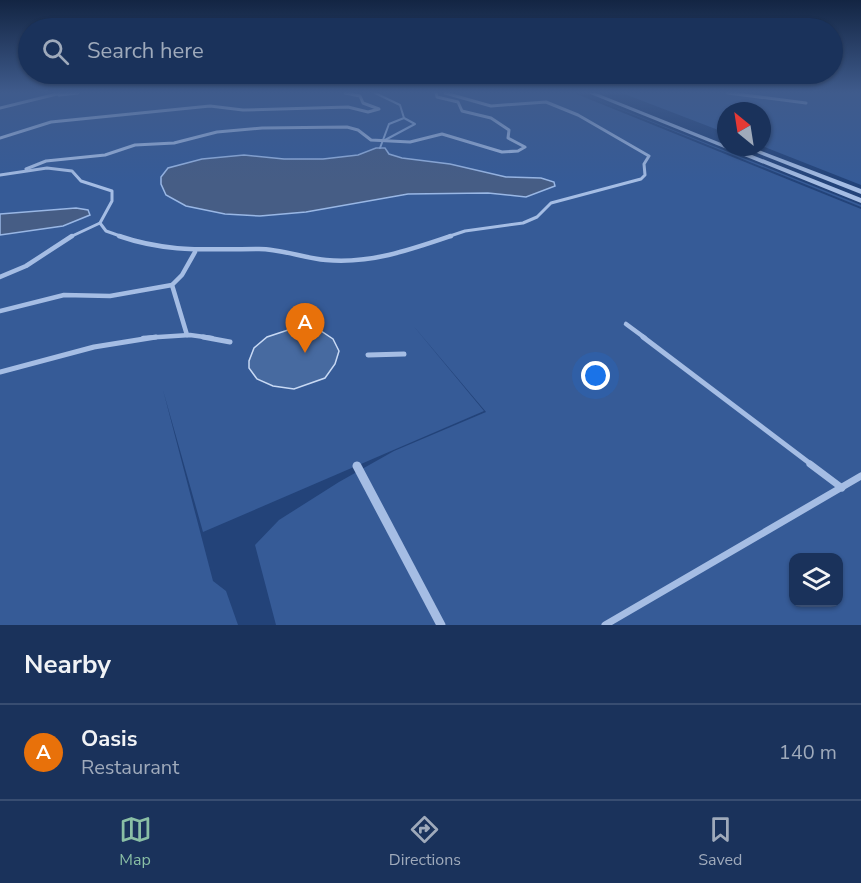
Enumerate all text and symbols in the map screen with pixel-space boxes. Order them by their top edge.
search box [18,18,843,84]
icon: search [39,35,72,68]
text: Search here [87,36,204,66]
north arrow [717,102,771,156]
pin: A [286,304,324,353]
your location [581,361,610,390]
map controls [789,553,843,607]
button: layers [789,553,843,607]
text: Nearby [24,647,111,682]
text: Oasis [81,724,137,754]
text: A [36,739,51,766]
text: 140 m [779,739,837,766]
text: Restaurant [81,754,179,781]
tab: Map [119,813,152,871]
tab: Directions [389,813,461,871]
tab: Saved [698,813,742,871]

